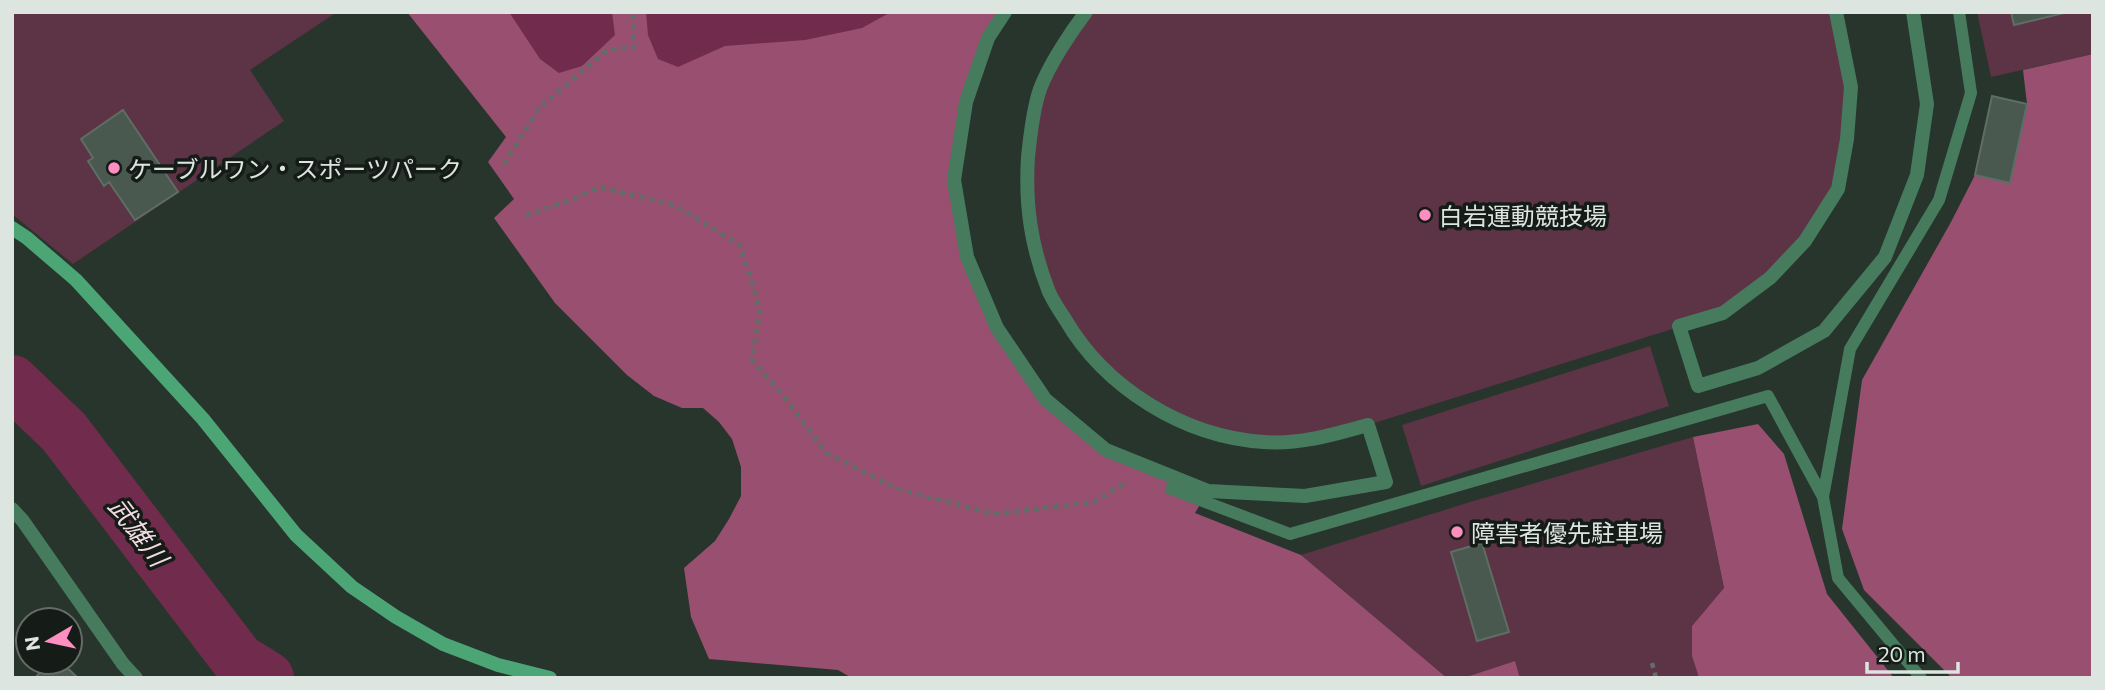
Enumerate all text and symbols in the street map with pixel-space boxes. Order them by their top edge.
place label: ケーブルワン・スポーツパーク [128,154,462,183]
marker: ケーブルワン・スポーツパーク [106,160,122,176]
place label: 白岩運動競技場 [1439,201,1607,230]
marker: 白岩運動競技場 [1417,207,1433,223]
water label: 武雄川 [103,491,177,574]
place label: 障害者優先駐車場 [1471,518,1663,547]
marker: 障害者優先駐車場 [1449,524,1465,540]
north arrow [14,606,84,676]
scale bar [1867,630,1958,674]
text: N [19,635,44,653]
text: 20 m [1878,641,1926,666]

